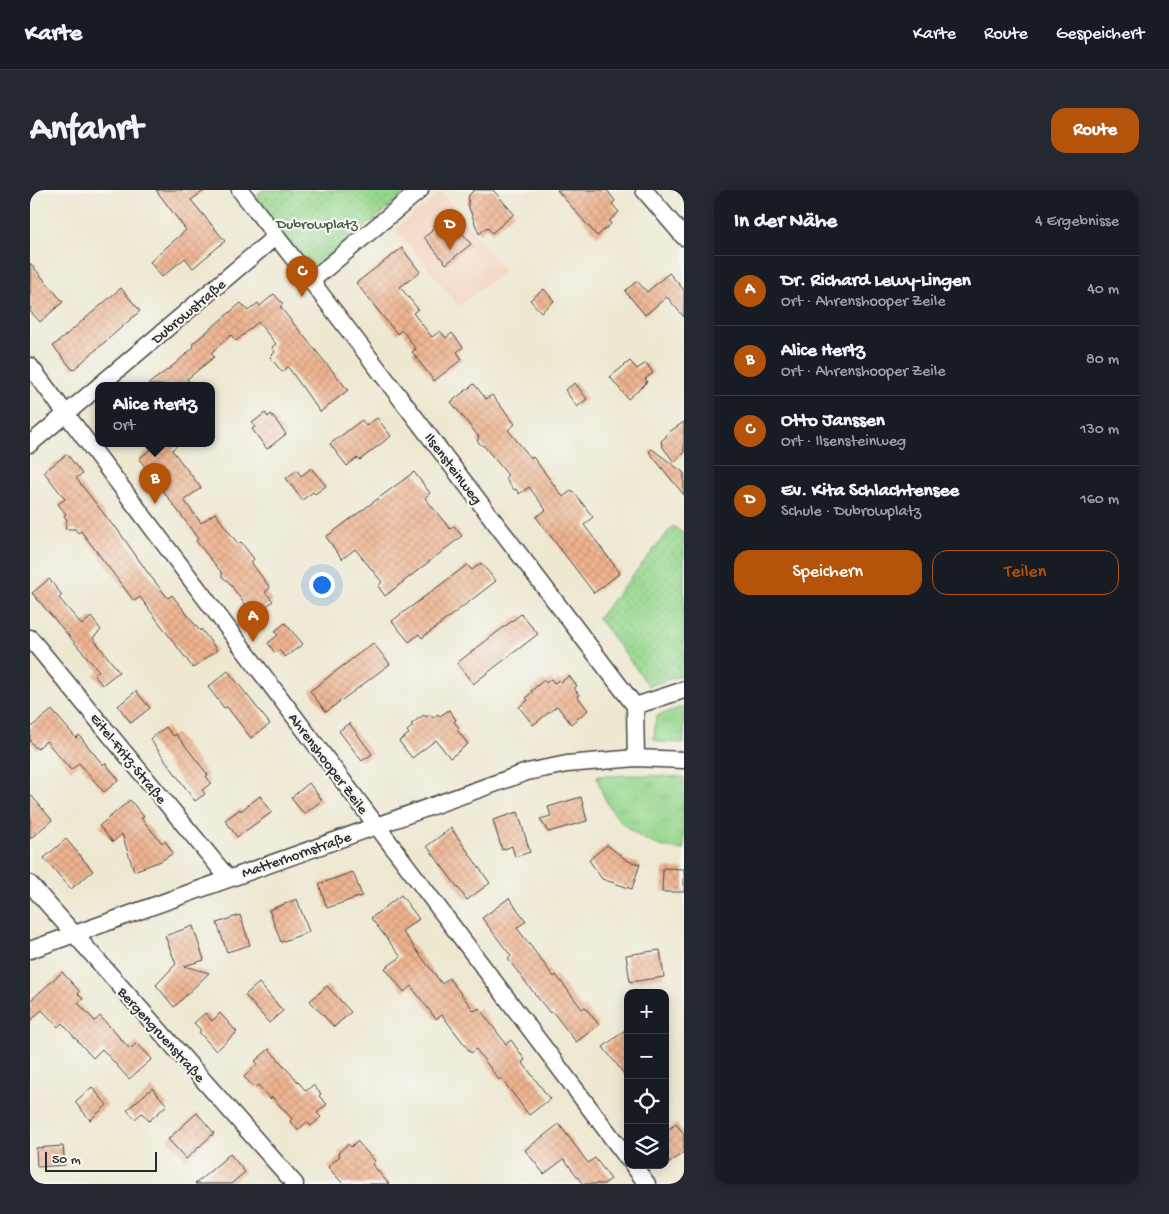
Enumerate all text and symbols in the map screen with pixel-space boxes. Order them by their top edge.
text: Karte [25,20,82,49]
text: Karte [913,24,956,45]
text: Route [984,24,1028,45]
text: Gespeichert [1056,24,1144,45]
button: Route [1051,108,1139,153]
text: Anfahrt [30,110,143,151]
pin: D [434,209,466,250]
text: In der Nähe [734,210,837,235]
text: 4 Ergebnisse [1035,213,1119,232]
park label: Dubrowplatz [275,216,358,234]
pin: C [286,256,318,297]
text: Dr. Richard Lewy-Lingen [781,270,971,293]
street label: Dubrowstraße [148,276,230,350]
text: A [745,281,755,300]
text: 40 m [1087,281,1119,300]
text: Ort · Ahrenshooper Zeile [781,293,946,312]
text: Alice Hertz [781,340,865,363]
text: B [746,351,754,370]
text: 80 m [1086,351,1119,370]
text: Ort · Ahrenshooper Zeile [781,363,946,382]
popup [95,382,215,447]
text: Alice Hertz [113,394,197,417]
text: Otto Janssen [781,410,885,433]
text: Ort [113,417,135,436]
text: C [746,421,754,440]
text: 130 m [1080,421,1119,440]
street label: Ilsensteinweg [420,430,485,509]
text: Ort · Ilsensteinweg [781,433,906,452]
pin: B [139,463,171,504]
text: Ev. Kita Schlachtensee [781,480,959,503]
text: D [745,491,755,510]
text: 160 m [1080,491,1119,510]
text: Schule · Dubrowplatz [781,503,921,522]
button: Speichern [734,550,922,595]
button: Teilen [932,550,1119,595]
your location [309,572,335,598]
pin: A [237,601,269,642]
street label: Eitel-Fritz-Straße [85,710,170,809]
street label: Ahrenshooper Zeile [284,710,371,819]
street label: Matterhornstraße [240,829,354,883]
street label: Bergengruenstraße [112,983,208,1087]
map controls [624,989,669,1169]
button: + [624,989,669,1034]
button: − [624,1034,669,1079]
button: locate [624,1079,669,1124]
button: layers [624,1124,669,1169]
scale bar [45,1149,158,1172]
text: 50 m [52,1152,81,1169]

